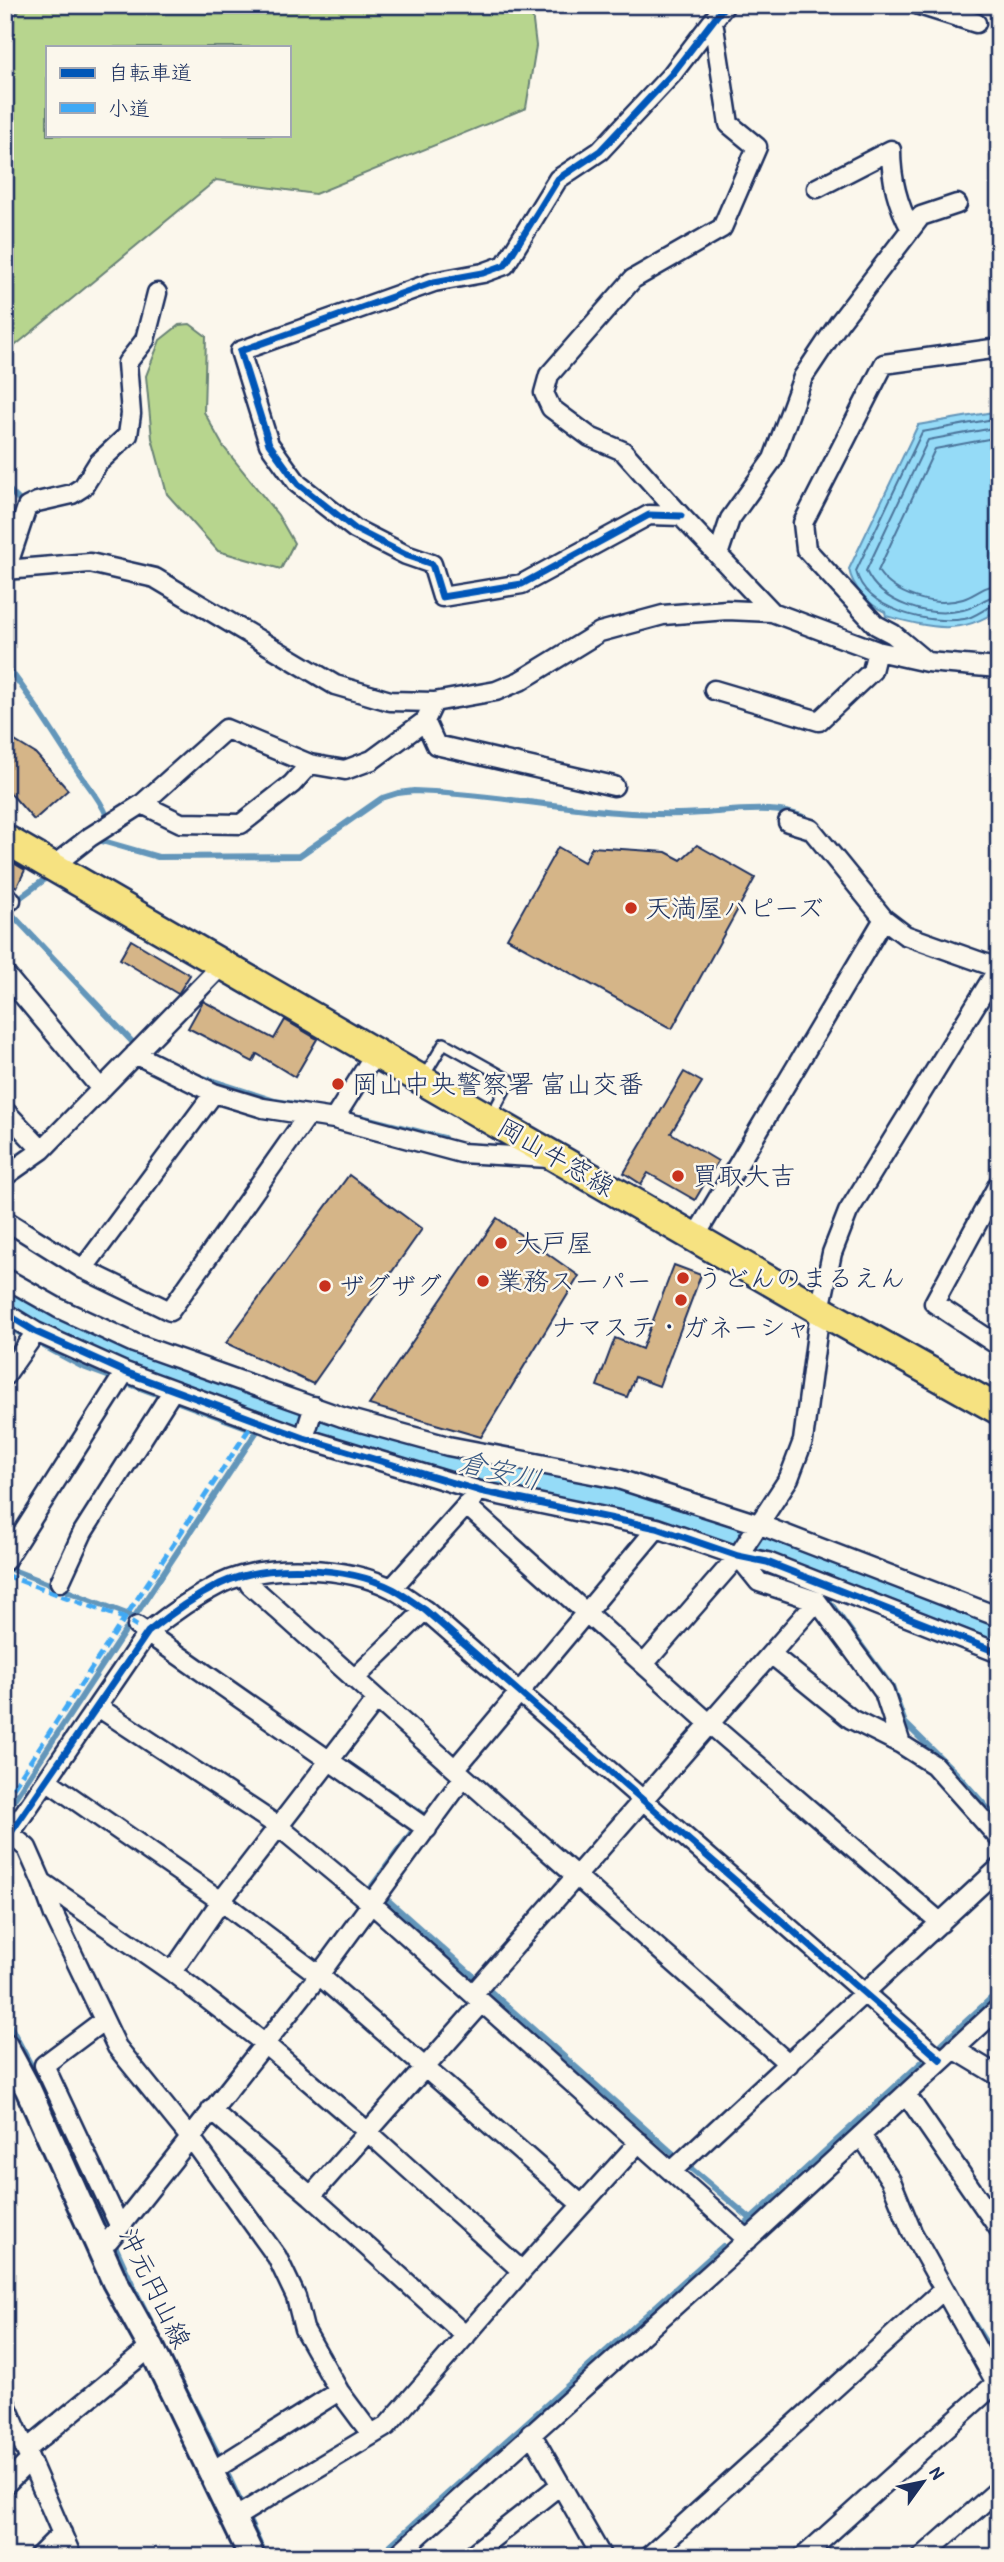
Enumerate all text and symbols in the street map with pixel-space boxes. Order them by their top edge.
legend [46,46,290,136]
text: 自転車道 [108,58,192,87]
text: 小道 [108,94,150,123]
place label: 天満屋ハピーズ [645,890,824,925]
marker: 天満屋ハピーズ [623,900,639,916]
place label: 岡山中央警察署 富山交番 [352,1066,644,1101]
marker: 岡山中央警察署 富山交番 [330,1076,346,1092]
street label: 岡山牛窓線 [491,1109,621,1204]
place label: 買取大吉 [692,1158,796,1193]
marker: 買取大吉 [670,1168,686,1184]
place label: 大戸屋 [515,1225,593,1260]
marker: 大戸屋 [493,1235,509,1251]
place label: うどんのまるえん [697,1260,906,1295]
place label: 業務スーパー [497,1263,652,1298]
place label: ザグザグ [339,1268,442,1303]
marker: うどんのまるえん [675,1270,691,1286]
marker: 業務スーパー [475,1273,491,1289]
marker: ザグザグ [317,1278,333,1294]
marker: ナマステ・ガネーシャ [673,1292,689,1308]
place label: ナマステ・ガネーシャ [551,1309,811,1344]
water label: 倉安川 [455,1441,545,1499]
street label: 沖元円山線 [111,2222,200,2354]
north arrow [888,2446,958,2516]
text: N [924,2461,951,2484]

